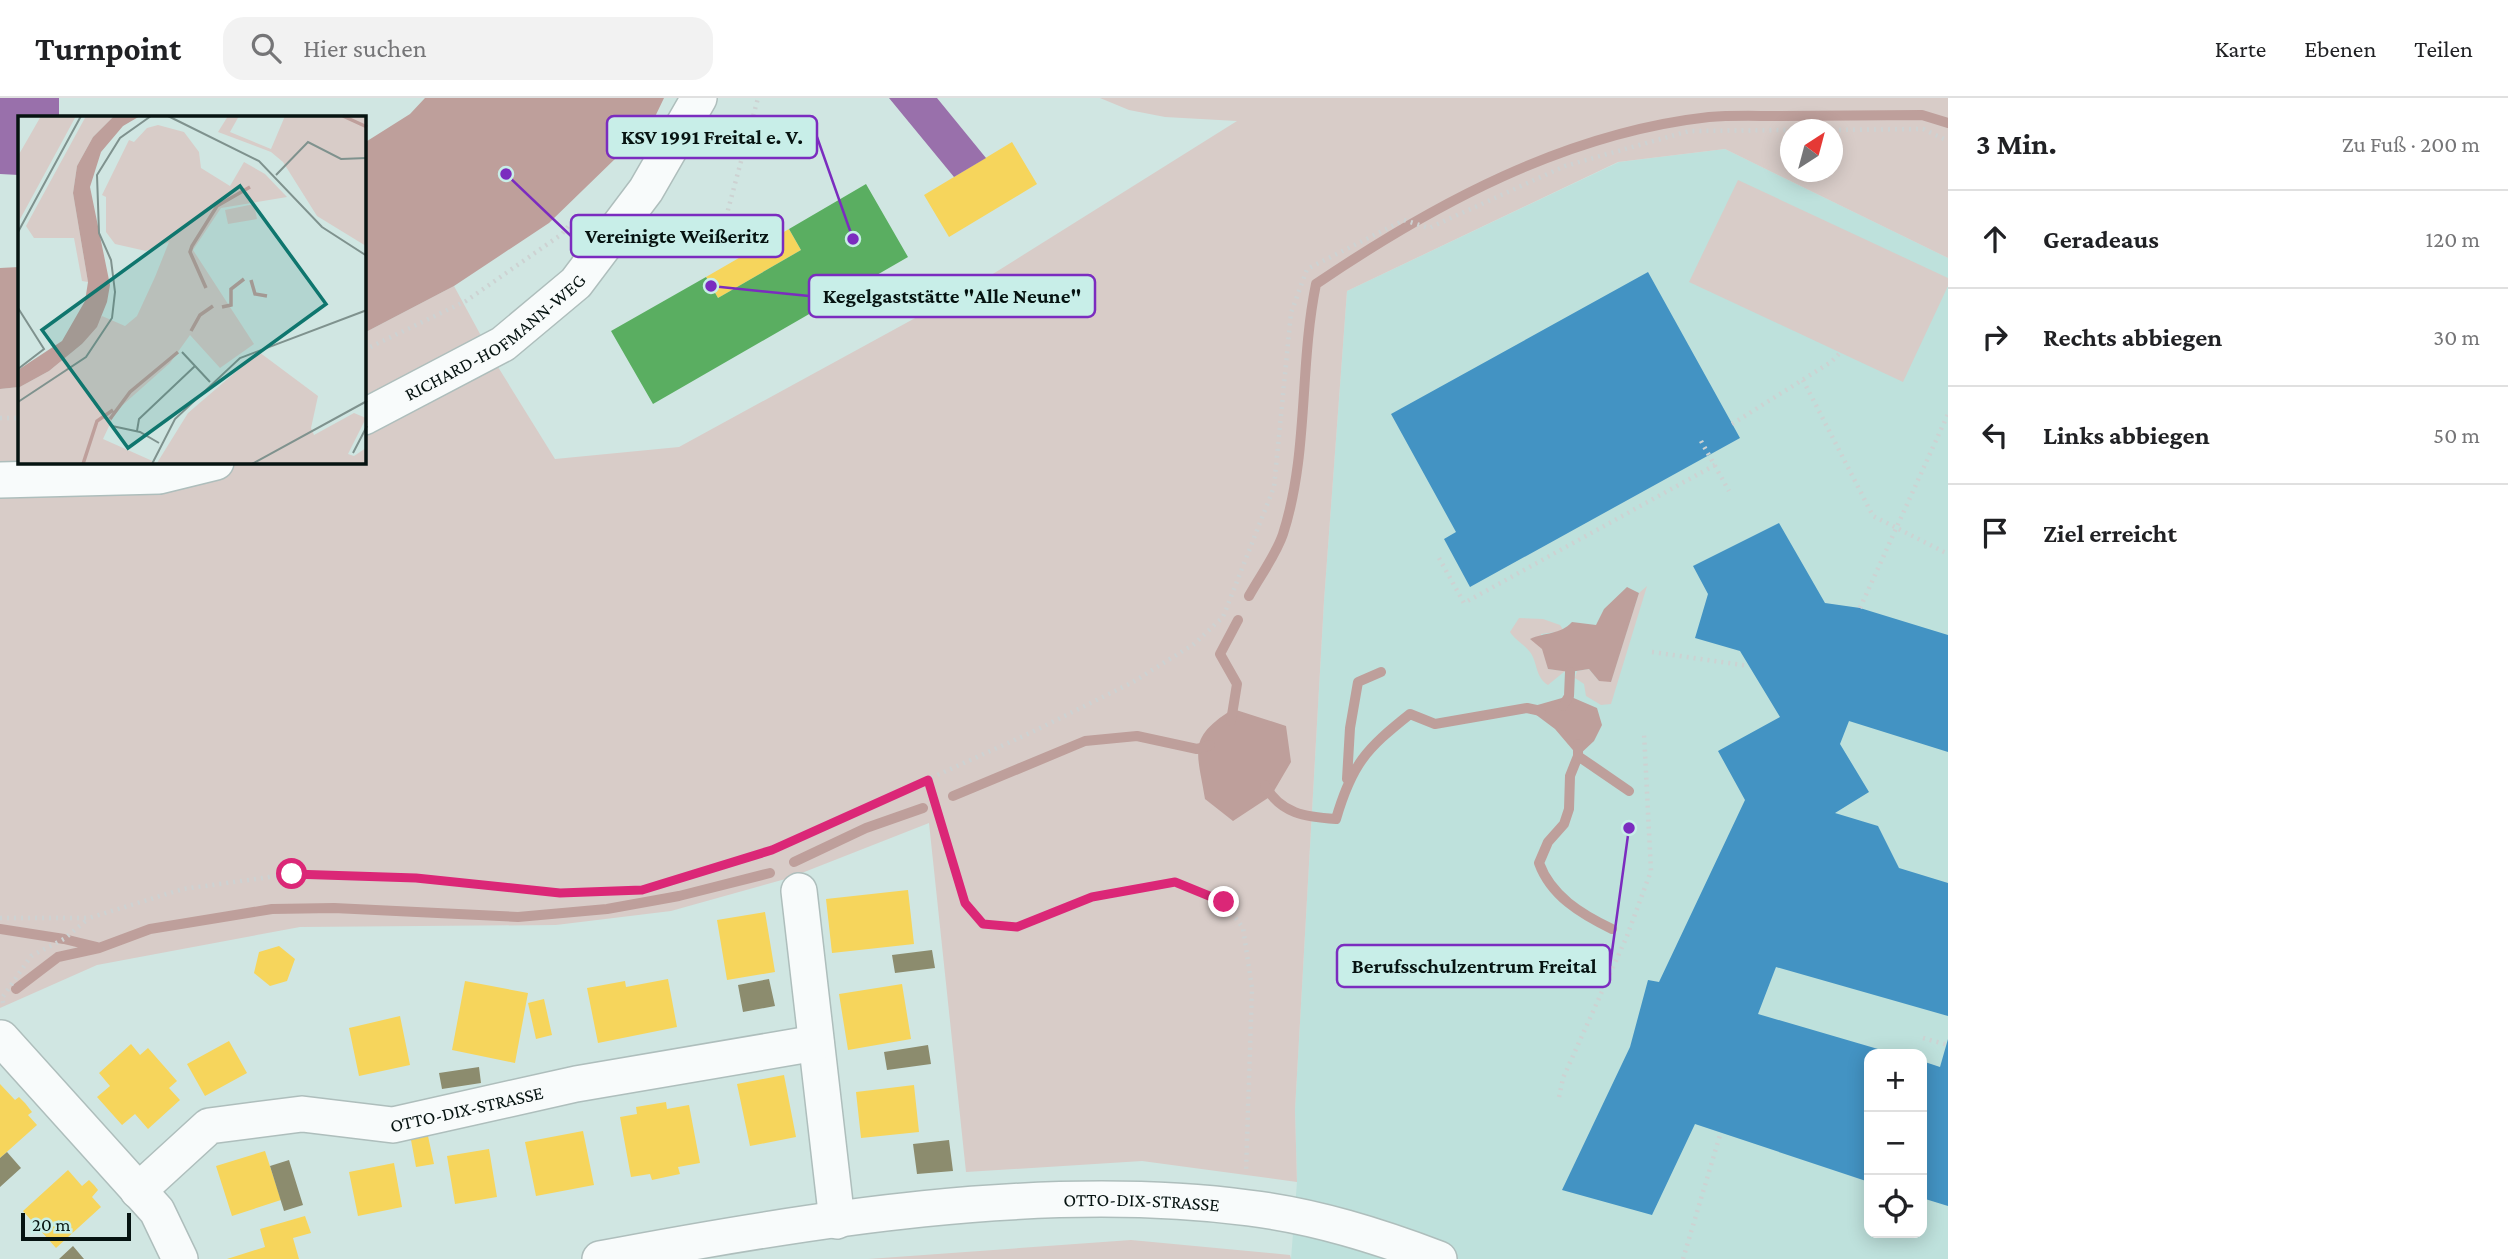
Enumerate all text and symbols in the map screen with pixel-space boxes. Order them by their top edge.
search box [223,17,713,80]
icon: search [247,29,285,67]
text: Turnpoint [35,30,181,67]
text: Hier suchen [303,34,427,63]
text: Karte [2215,35,2266,62]
text: Ebenen [2304,35,2376,62]
text: Teilen [2414,35,2473,62]
inset map [18,116,366,464]
callout: KSV 1991 Freital e. V. [607,116,817,158]
north arrow [1780,119,1843,182]
text: KSV 1991 Freital e. V. [621,125,803,149]
text: 3 Min. [1976,127,2057,160]
text: Zu Fuß · 200 m [2342,131,2480,157]
callout: Vereinigte Weißeritz [571,215,783,257]
icon: ahead [1976,220,2014,258]
text: Vereinigte Weißeritz [584,224,769,248]
text: Geradeaus [2043,225,2159,254]
text: 120 m [2426,226,2480,252]
street label: RICHARD-HOFMANN-WEG [401,270,590,405]
callout: Kegelgaststätte "Alle Neune" [809,275,1095,317]
text: Kegelgaststätte "Alle Neune" [823,284,1081,308]
icon: right [1976,318,2014,356]
text: Rechts abbiegen [2043,323,2222,352]
text: 30 m [2433,324,2480,350]
icon: left [1976,416,2014,454]
text: Links abbiegen [2043,421,2210,450]
text: 50 m [2433,422,2480,448]
icon: arrive [1976,514,2014,552]
text: Ziel erreicht [2043,519,2177,548]
route start [276,858,307,889]
route end [1208,886,1239,917]
callout: Berufsschulzentrum Freital [1337,945,1610,987]
text: Berufsschulzentrum Freital [1351,954,1597,978]
map controls [1864,1049,1927,1238]
button: + [1864,1049,1927,1112]
street label: OTTO-DIX-STRASSE [388,1082,545,1136]
button: − [1864,1112,1927,1175]
button: locate [1864,1175,1927,1238]
street label: OTTO-DIX-STRASSE [1063,1189,1221,1216]
scale bar [21,1210,131,1242]
text: 20 m [32,1214,71,1235]

